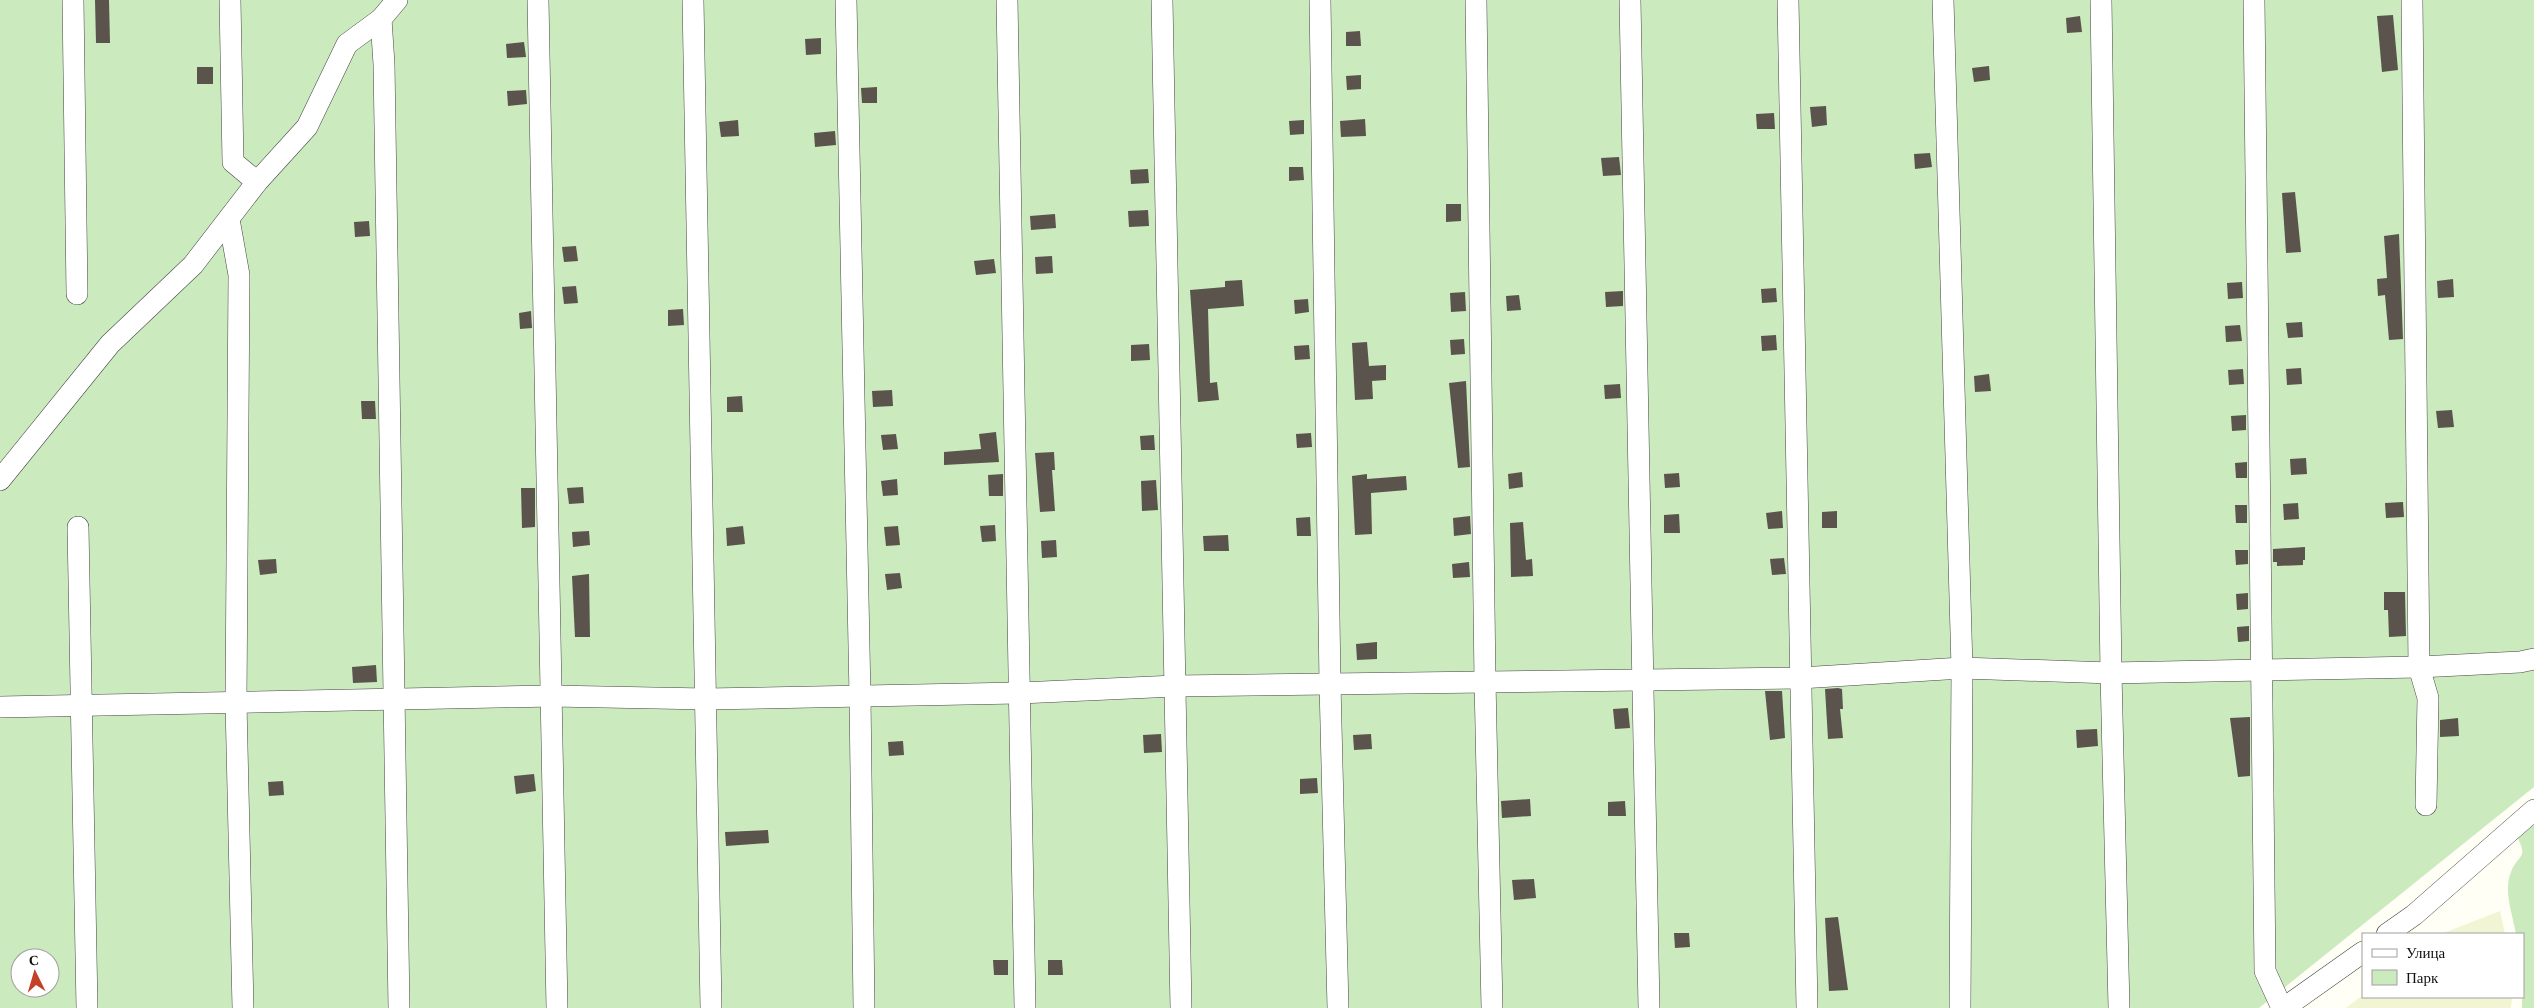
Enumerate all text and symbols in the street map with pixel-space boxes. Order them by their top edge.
legend [2362,933,2524,998]
text: Улица [2406,945,2445,961]
north arrow [10,948,60,998]
text: С [28,953,40,968]
text: Парк [2406,970,2439,986]

